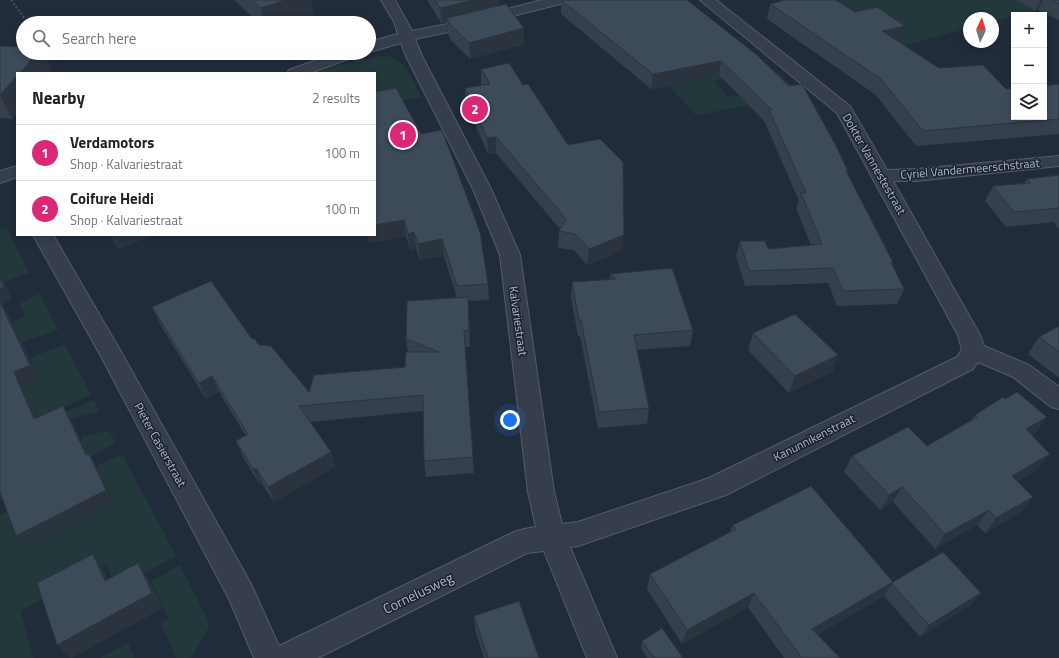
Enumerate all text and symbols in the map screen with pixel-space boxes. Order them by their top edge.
north arrow [963,12,999,48]
map controls [1011,12,1047,120]
button: + [1011,12,1047,48]
search box [16,16,376,60]
icon: search [30,27,52,49]
text: Search here [62,27,136,50]
button: − [1011,48,1047,84]
button: layers [1011,84,1047,120]
text: Nearby [32,85,85,111]
text: 2 results [312,88,360,108]
pin: 2 [462,94,488,124]
street label: Dokter Vannestestraat [838,109,912,219]
pin: 1 [390,120,416,150]
text: Verdamotors [70,131,154,154]
text: 1 [41,143,49,163]
text: 100 m [324,143,360,163]
street label: Cyriel Vandermeerschstraat [899,153,1041,184]
text: Shop · Kalvariestraat [70,154,182,174]
text: Coifure Heidi [70,187,154,210]
text: 2 [41,199,49,219]
text: 100 m [324,199,360,219]
text: Shop · Kalvariestraat [70,210,182,230]
street label: Kalvariestraat [504,285,533,358]
street label: Pieter Casierstraat [129,399,192,491]
street label: Kanunnikenstraat [770,408,859,466]
your location [500,410,520,430]
street label: Cornelusweg [379,566,457,619]

